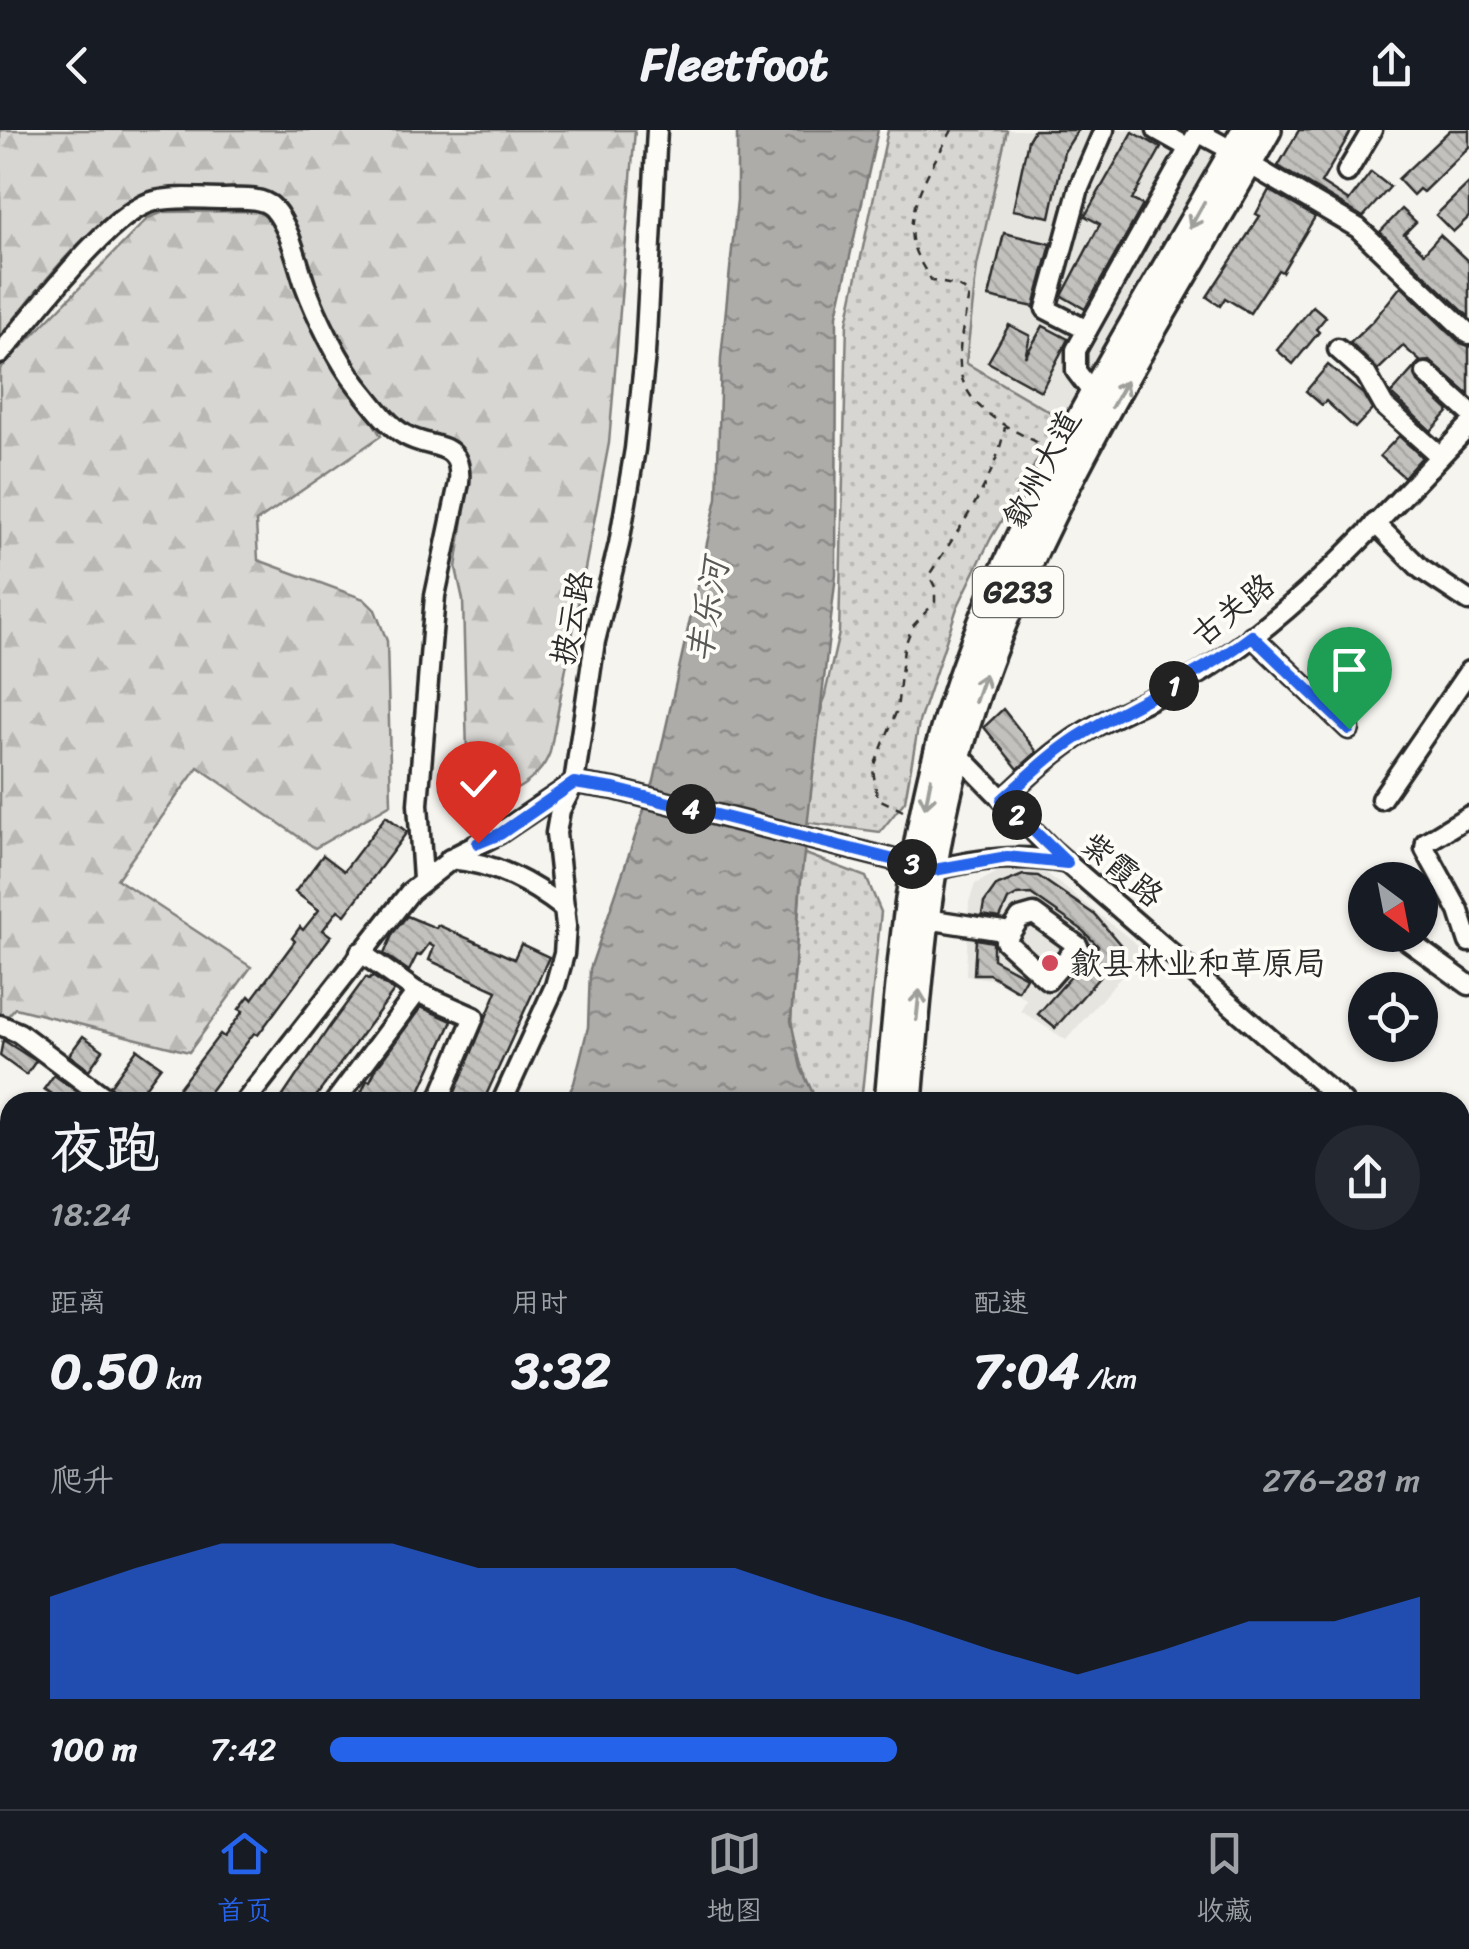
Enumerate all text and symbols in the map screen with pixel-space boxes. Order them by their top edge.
text: Fleetfoot [641,25,828,105]
icon: back [50,38,105,93]
icon: share [1364,38,1419,93]
one-way arrow [1186,200,1206,229]
one-way arrow [1109,380,1129,409]
street label: 歙州大道 [987,399,1097,539]
water label: 丰乐河 [667,549,748,668]
street label: 古关路 [1178,558,1288,662]
street label: 披云路 [534,565,610,671]
road number: G233 [973,567,1063,617]
pin [1307,627,1392,730]
icon: arrive [1322,642,1377,697]
pin: 1 [1149,661,1199,711]
text: 1 [1168,661,1180,710]
one-way arrow [973,672,991,704]
pin [436,741,521,844]
icon: check [451,756,506,811]
one-way arrow [917,776,936,808]
pin: 4 [666,784,716,834]
text: 4 [682,784,700,833]
pin: 2 [992,790,1042,840]
text: 2 [1009,790,1025,839]
street label: 紫霞路 [1067,817,1177,923]
pin: 3 [887,839,937,889]
text: 3 [904,839,920,888]
north arrow [1348,862,1438,952]
map controls [1348,862,1438,1062]
place label: 歙县林业和草原局 [1070,935,1326,992]
marker: 歙县林业和草原局 [1039,952,1061,974]
button: locate [1348,972,1438,1062]
one-way arrow [909,990,928,1022]
text: 夜跑 [50,1100,160,1197]
button: share [1315,1125,1420,1230]
text: 18:24 [50,1186,131,1243]
text: 距离 [50,1278,106,1327]
text: 用时 [512,1278,568,1327]
text: 配速 [973,1278,1029,1327]
text: 0.50 [50,1327,159,1416]
text: 3:32 [512,1327,611,1416]
text: 7:04 [973,1327,1080,1416]
text: km [159,1354,203,1403]
text: /km [1080,1354,1137,1403]
text: 爬升 [50,1452,114,1509]
text: 276–281 m [1263,1452,1420,1509]
text: 100 m [50,1721,137,1778]
text: 7:42 [210,1721,276,1778]
tab: 首页 [217,1826,273,1935]
tab: 地图 [706,1826,762,1935]
tab: 收藏 [1196,1826,1252,1935]

